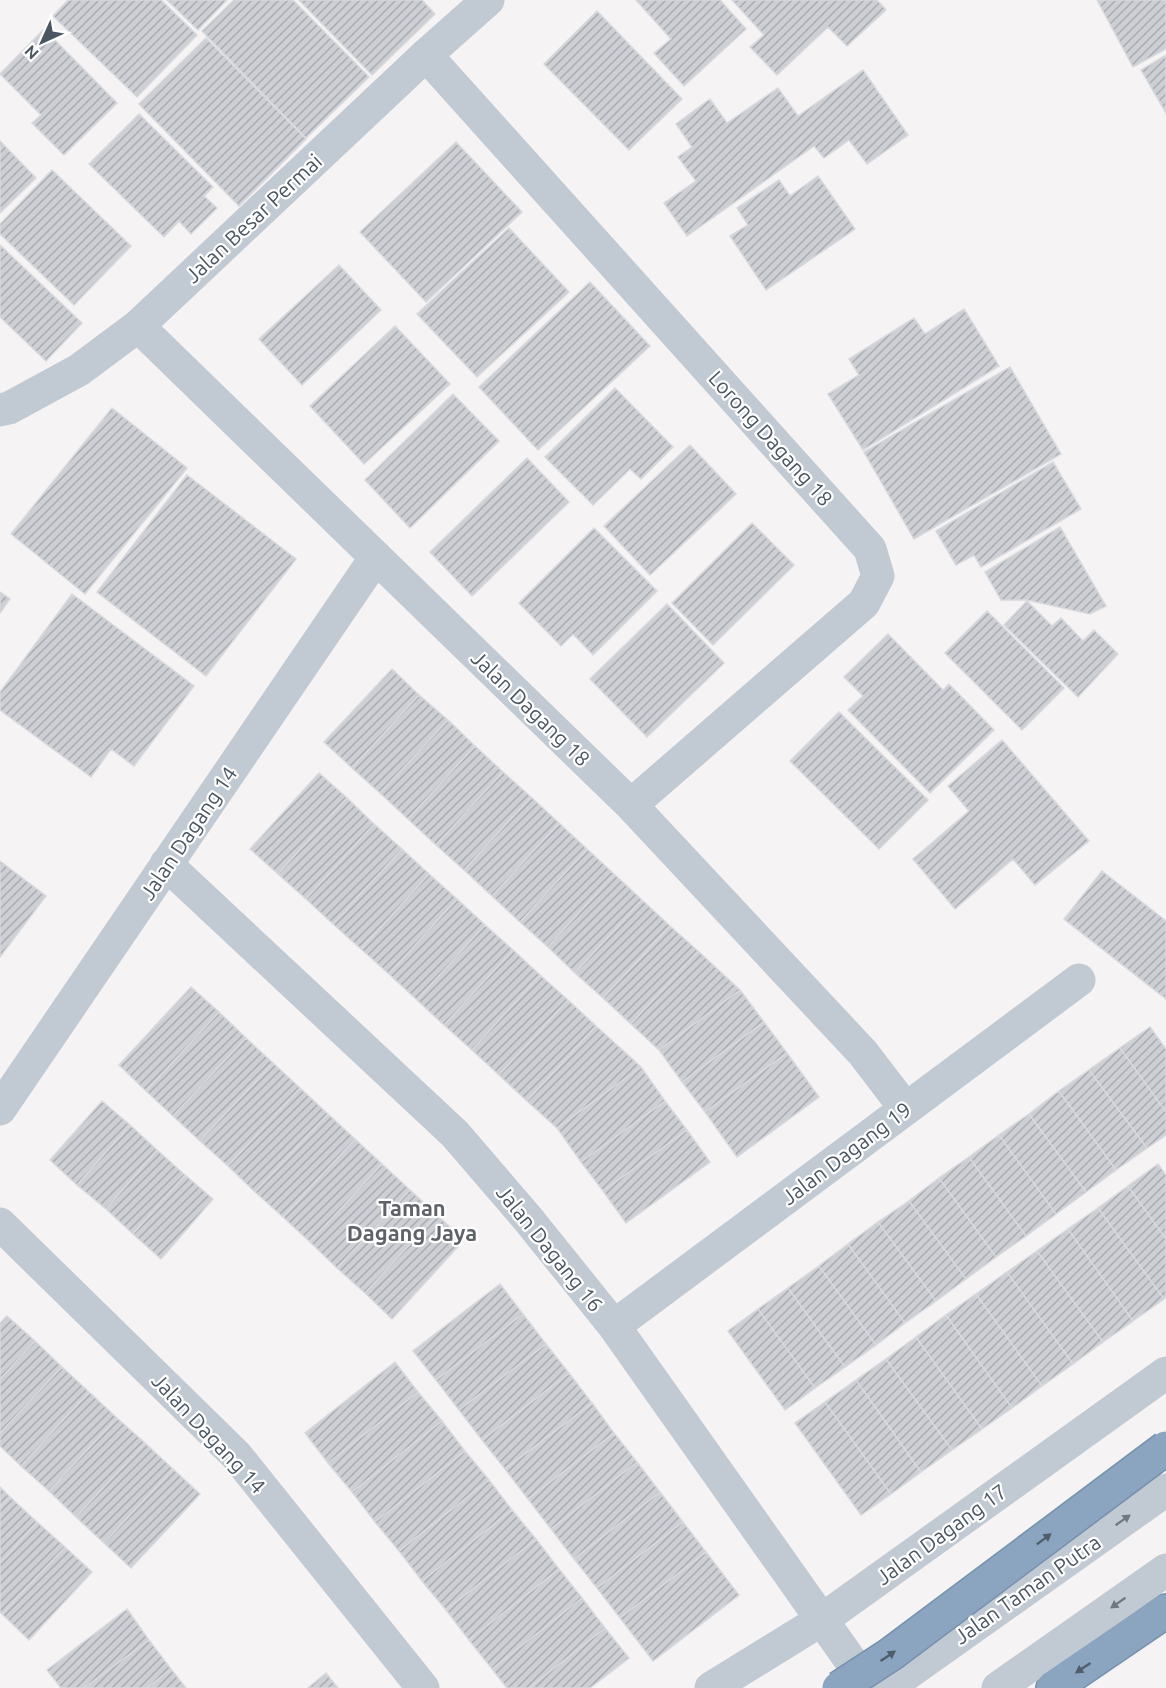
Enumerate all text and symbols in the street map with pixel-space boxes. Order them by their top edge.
north arrow [12,12,72,72]
text: N [21,42,42,63]
street label: Jalan Besar Permai [180,149,326,287]
street label: Lorong Dagang 18 [704,366,838,510]
street label: Jalan Dagang 18 [467,645,595,771]
street label: Jalan Dagang 14 [135,762,241,904]
street label: Jalan Dagang 19 [777,1097,915,1209]
street label: Jalan Dagang 16 [492,1180,608,1316]
district label: Taman Dagang Jaya [347,1195,477,1245]
street label: Jalan Dagang 14 [147,1368,271,1498]
street label: Jalan Dagang 17 [871,1479,1011,1589]
one-way arrow [1115,1515,1131,1526]
street label: Jalan Taman Putra [949,1530,1105,1648]
one-way arrow [1037,1534,1052,1546]
one-way arrow [1111,1597,1127,1609]
one-way arrow [880,1650,896,1662]
one-way arrow [1074,1662,1091,1673]

